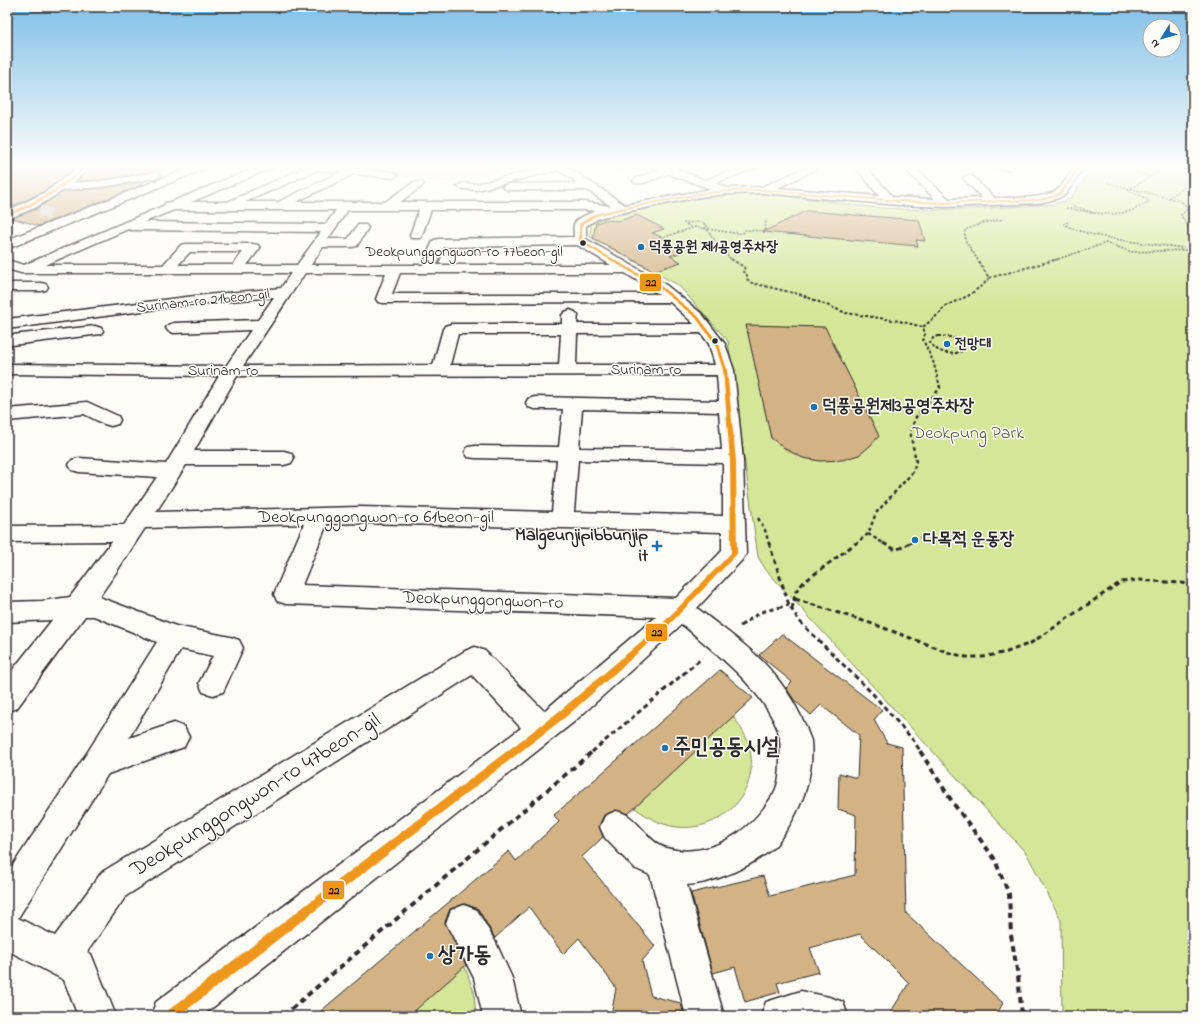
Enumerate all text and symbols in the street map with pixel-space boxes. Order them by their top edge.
north arrow [1142,18,1182,58]
text: N [1146,36,1163,51]
place label: 덕풍공원 제1공영주차장 [649,236,778,258]
unlabelled marker [578,238,588,248]
street label: Deokpunggongwon-ro 77beon-gil [364,241,563,264]
marker: 덕풍공원 제1공영주차장 [636,242,646,252]
line badge: 22 [639,273,662,292]
text: 22 [645,275,657,291]
street label: Surinam-ro 21beon-gil [135,283,271,320]
place label: 전망대 [954,333,991,355]
unlabelled marker [710,336,720,346]
marker: 전망대 [942,339,952,349]
street label: Surinam-ro [611,359,682,381]
street label: Surinam-ro [188,360,259,382]
place label: 덕풍공원제3공영주차장 [822,394,975,420]
marker: 덕풍공원제3공영주차장 [809,402,819,412]
park label: Deokpung Park [911,421,1024,448]
street label: Deokpunggongwon-ro 61beon-gil [257,505,494,532]
place label: Malgeunjipibbunjip it [515,523,649,570]
place label: 다목적 운동장 [923,527,1015,553]
marker: 다목적 운동장 [910,535,920,545]
marker: Malgeunjipibbunjip it [651,540,663,552]
street label: Deokpunggongwon-ro [401,585,564,618]
line badge: 22 [645,623,668,642]
text: 22 [651,625,663,641]
street label: Deokpunggongwon-ro 47beon-gil [124,706,388,888]
place label: 주민공동시설 [673,732,780,764]
marker: 주민공동시설 [660,743,670,753]
line badge: 22 [322,880,345,900]
text: 22 [328,883,340,899]
place label: 상가동 [437,940,491,972]
marker: 상가동 [425,951,435,961]

